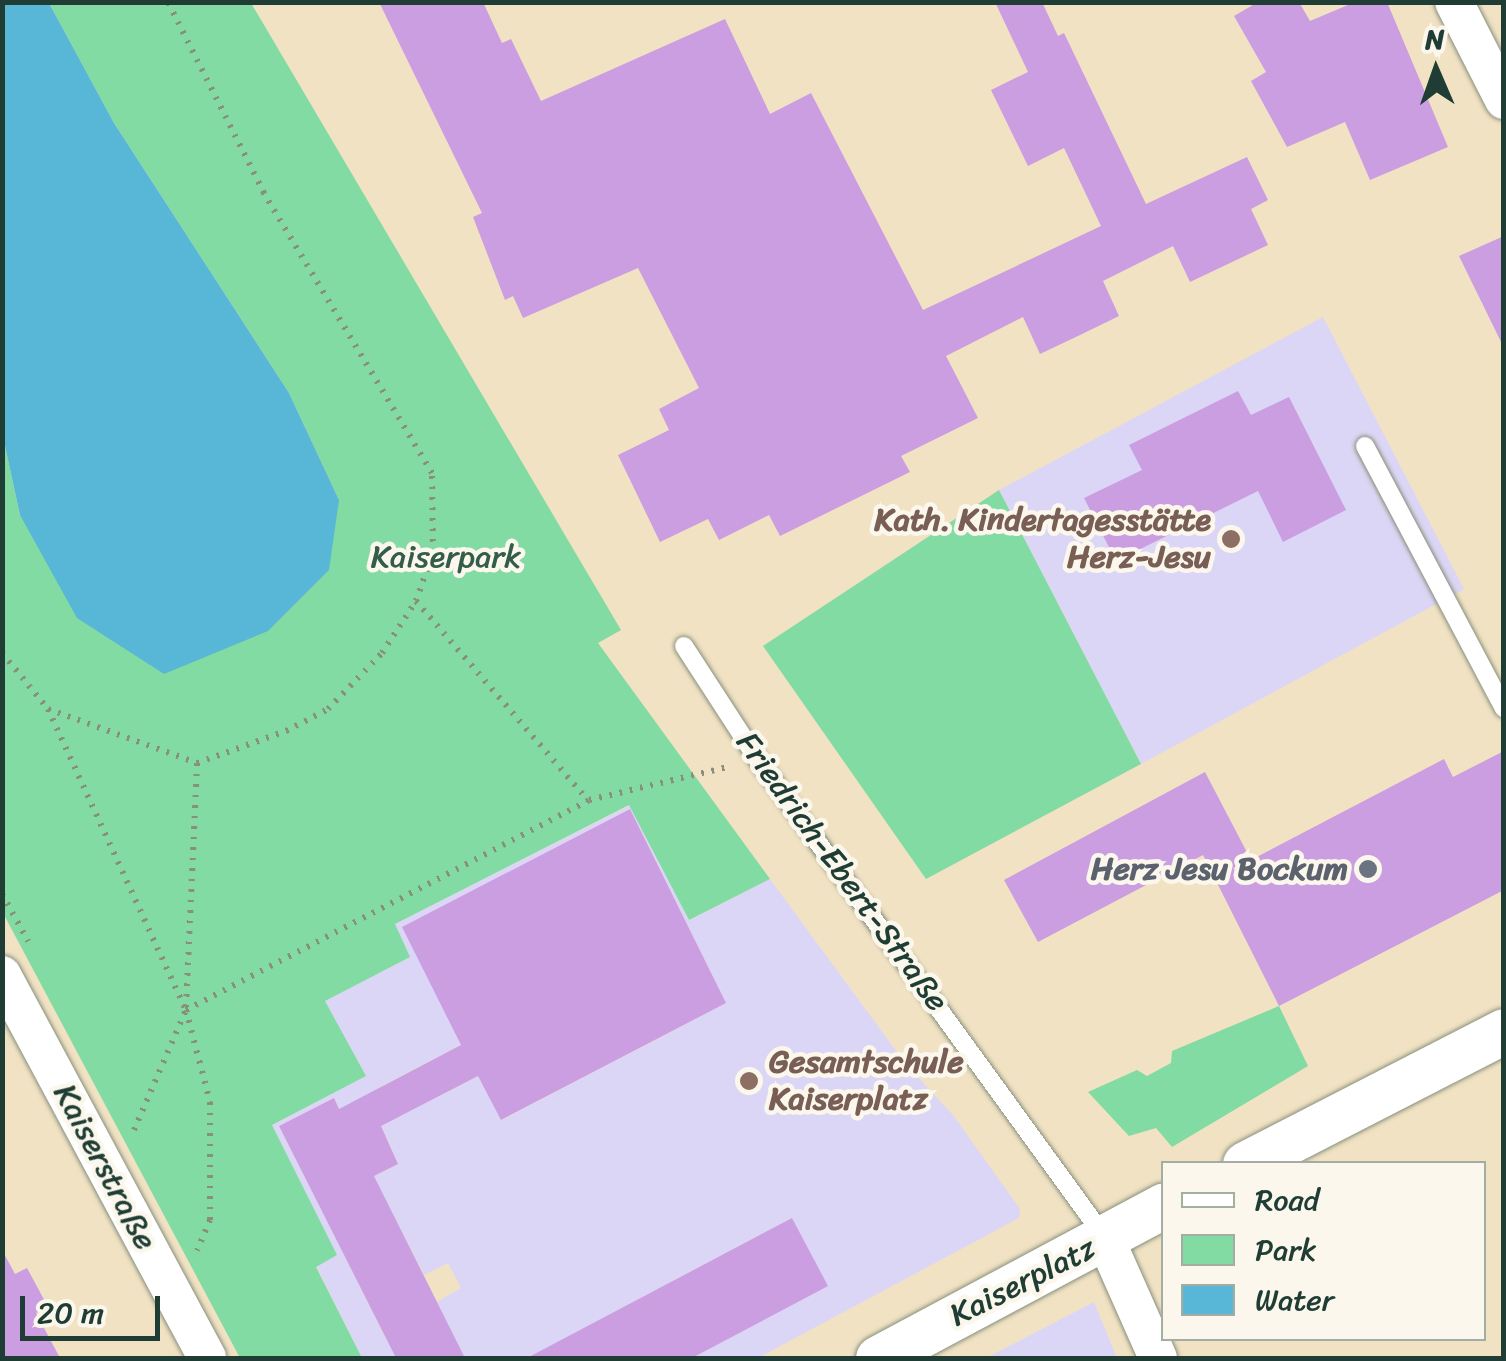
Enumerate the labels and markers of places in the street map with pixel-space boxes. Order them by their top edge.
place label: Kath. Kindertagesstätte Herz-Jesu [871,502,1211,577]
marker: Kath. Kindertagesstätte Herz-Jesu [1220,528,1242,550]
place label: Herz Jesu Bockum [1089,850,1348,888]
marker: Herz Jesu Bockum [1357,858,1379,880]
place label: Gesamtschule Kaiserplatz [769,1044,964,1119]
marker: Gesamtschule Kaiserplatz [738,1070,760,1092]

